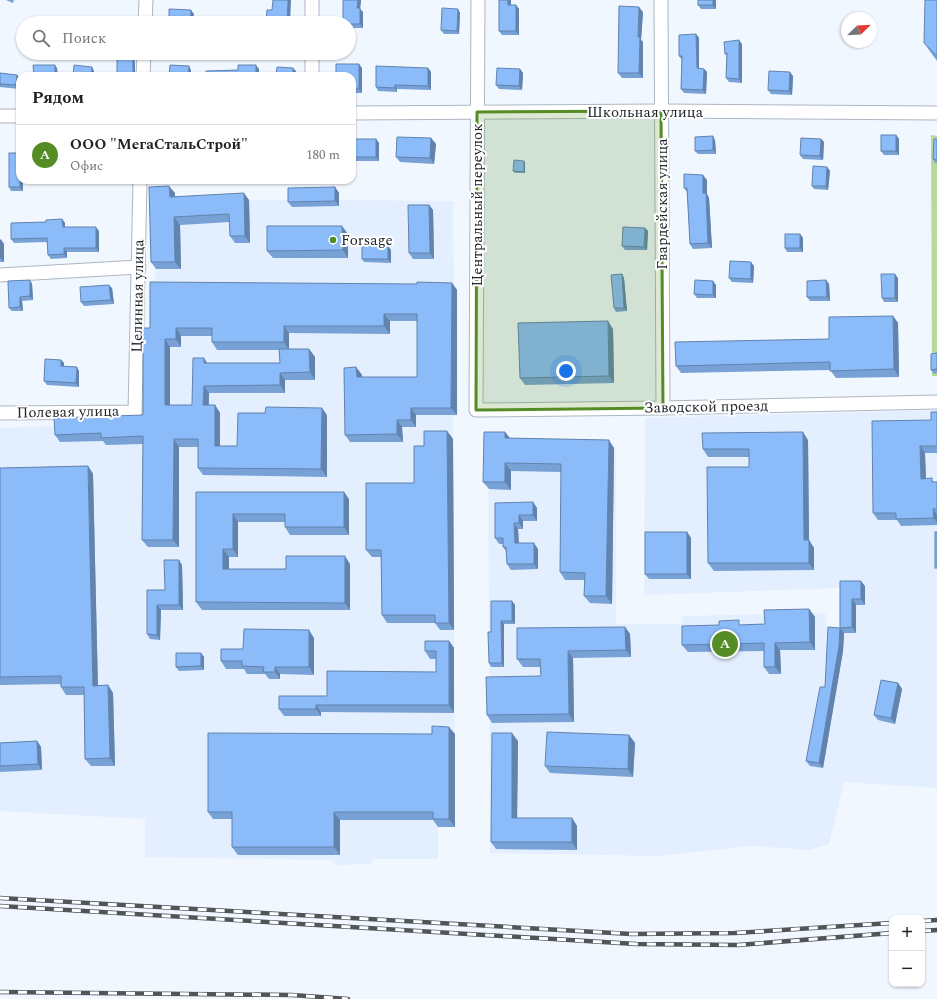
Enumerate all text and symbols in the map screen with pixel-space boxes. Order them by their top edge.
north arrow [841,12,877,48]
search box [16,16,356,60]
icon: search [30,27,52,49]
text: Поиск [62,27,106,50]
text: Рядом [32,85,84,111]
street label: Школьная улица [587,101,704,124]
street label: Центральный переулок [466,123,489,287]
text: ООО "МегаСтальСтрой" [70,133,248,156]
street label: Гвардейская улица [651,138,674,270]
text: A [40,145,50,165]
text: 180 m [306,145,340,165]
text: Офис [70,156,103,176]
place label: Forsage [341,229,393,252]
marker: Forsage [328,235,338,245]
street label: Целинная улица [126,238,150,353]
your location [556,361,576,381]
street label: Заводской проезд [644,394,768,420]
street label: Полевая улица [17,400,120,424]
pin: A [712,629,738,659]
map controls [889,915,925,987]
button: + [889,915,925,951]
button: − [889,951,925,987]

